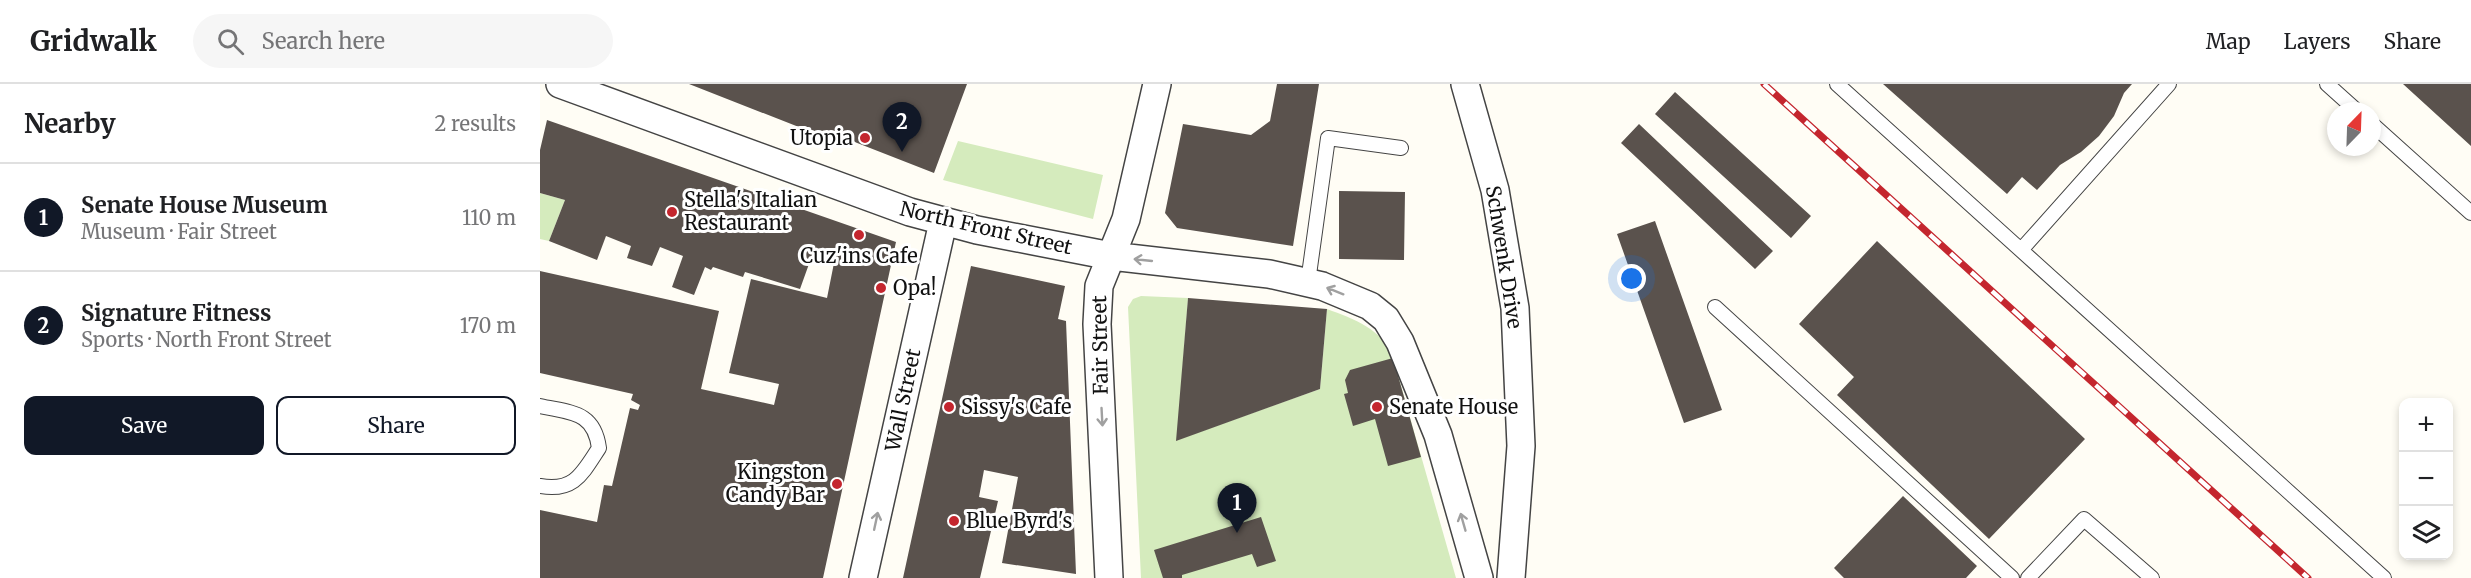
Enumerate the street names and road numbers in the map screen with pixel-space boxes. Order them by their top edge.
street label: Schwenk Drive [1481,184,1528,330]
street label: North Front Street [898,196,1075,260]
street label: Fair Street [1086,295,1113,395]
street label: Wall Street [879,346,926,455]

